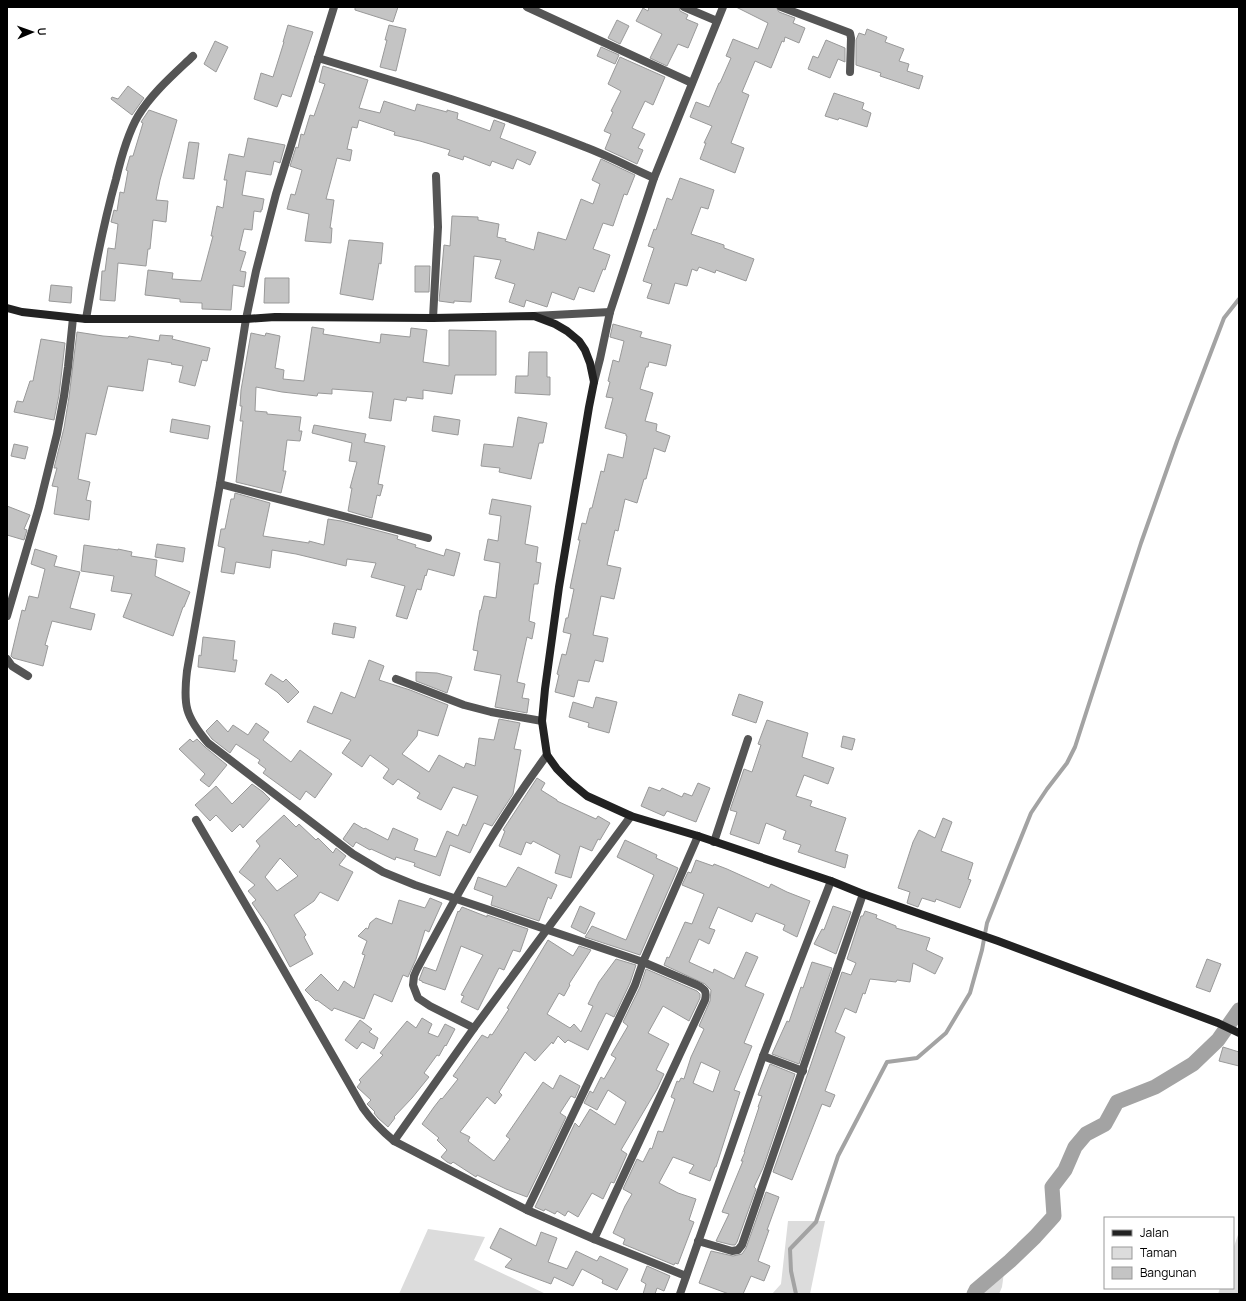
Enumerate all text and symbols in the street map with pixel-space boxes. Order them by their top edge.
north arrow [12,12,52,52]
text: U [35,27,50,36]
legend [1104,1217,1234,1289]
text: Jalan [1140,1224,1169,1241]
text: Taman [1140,1244,1177,1261]
text: Bangunan [1140,1264,1196,1281]

